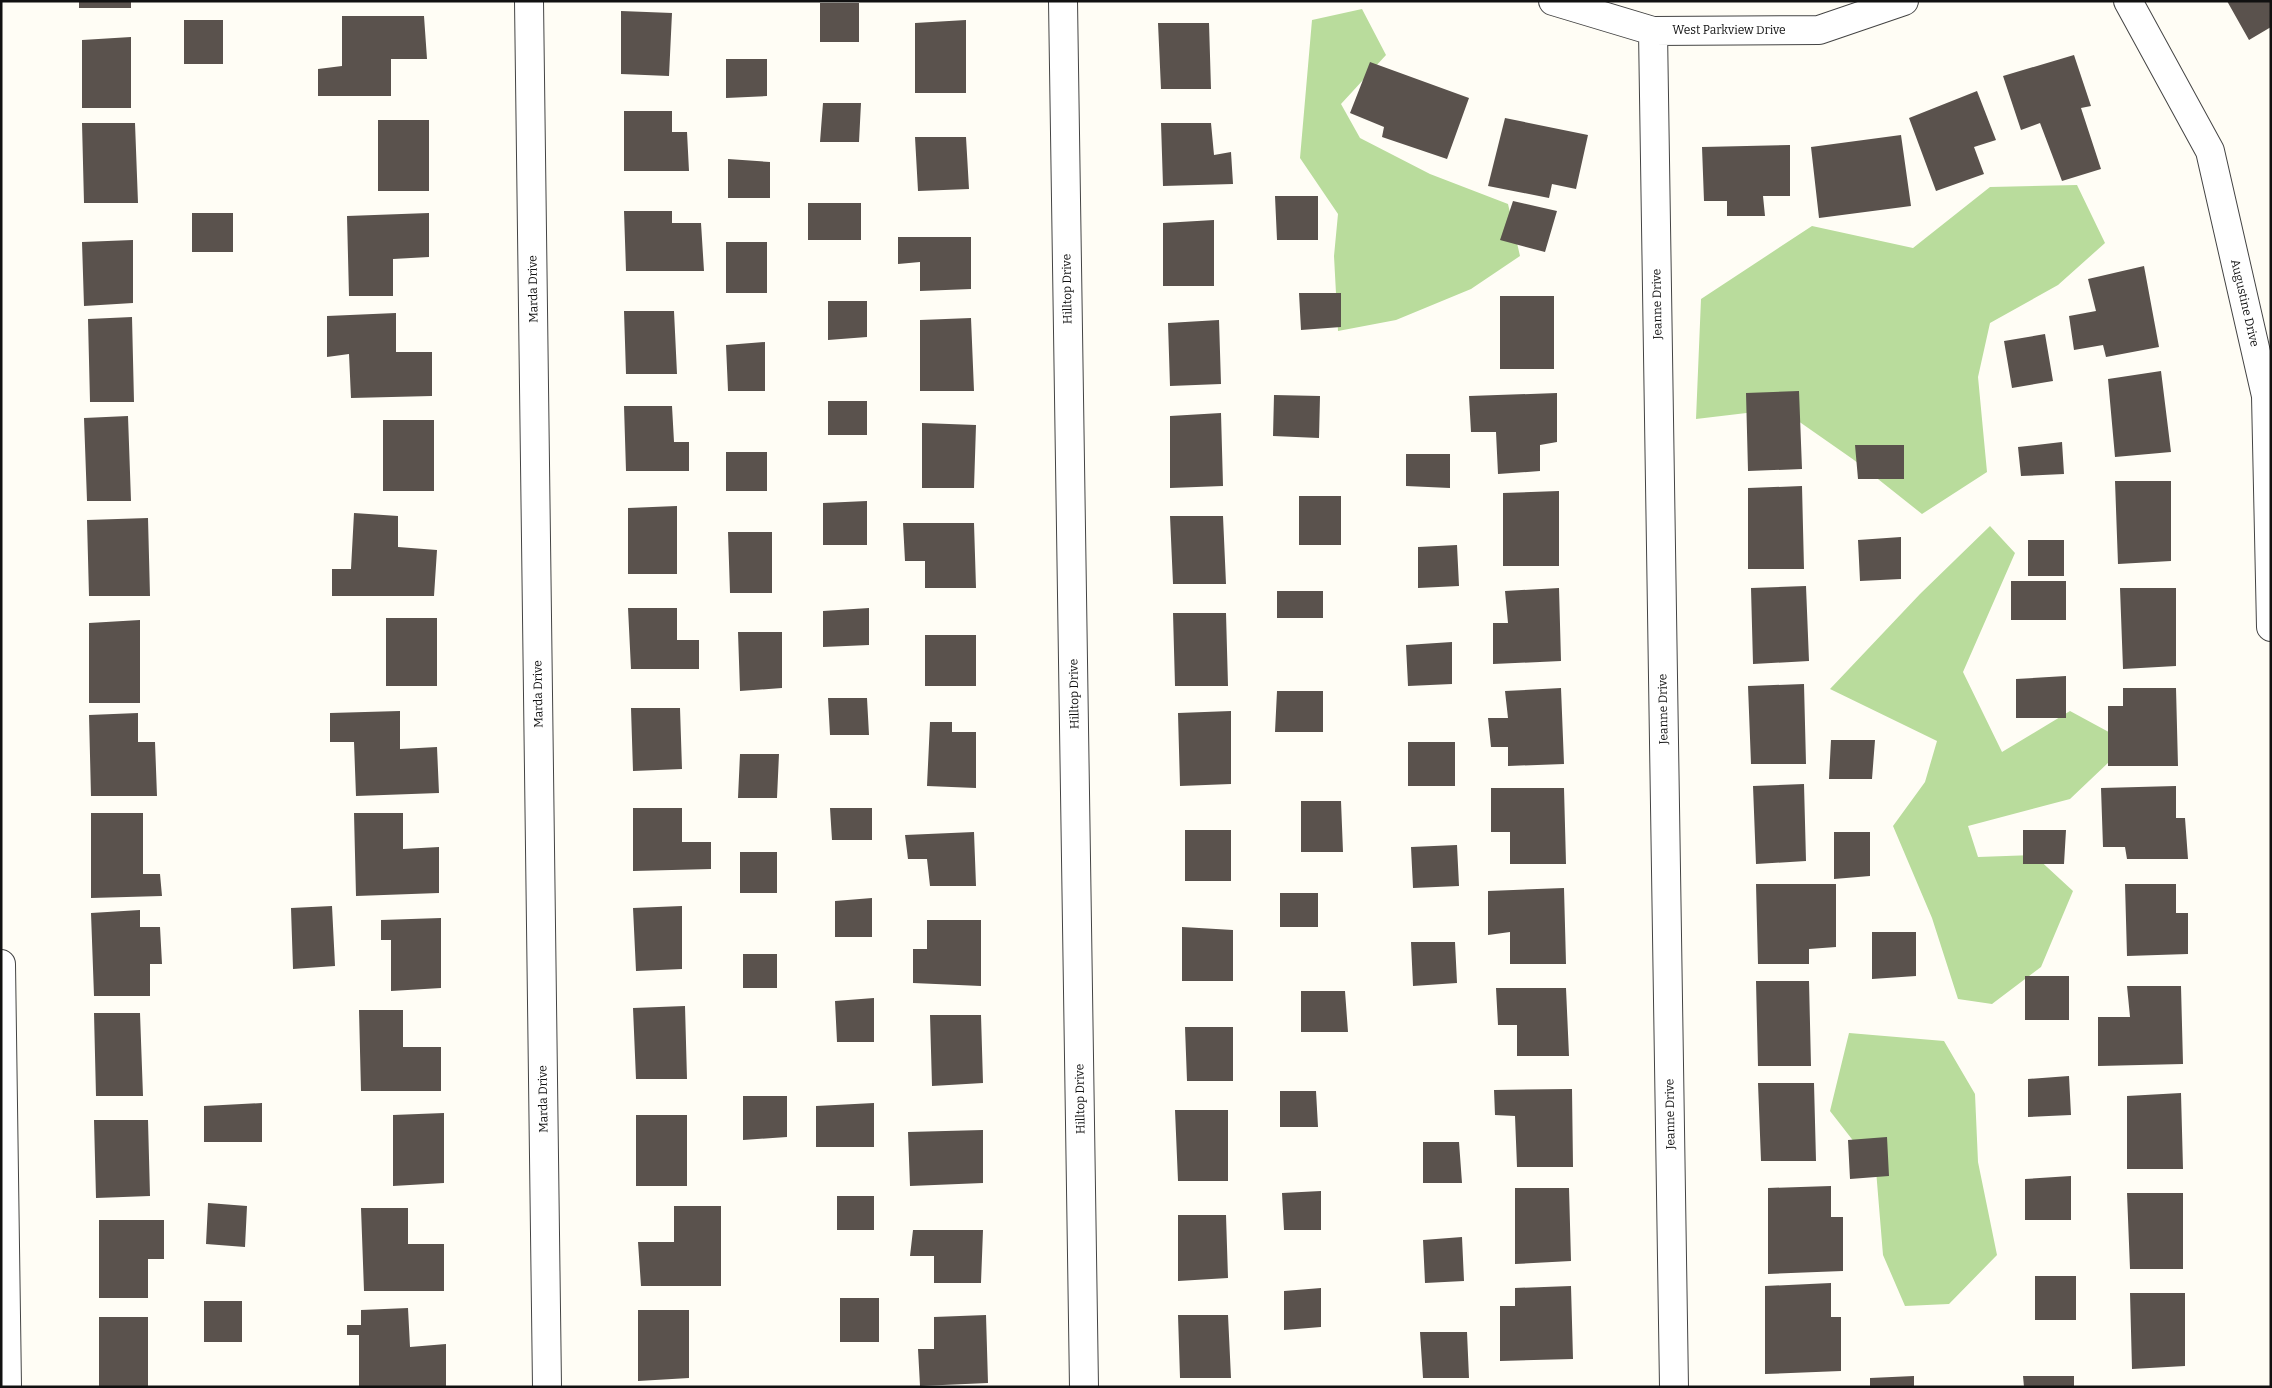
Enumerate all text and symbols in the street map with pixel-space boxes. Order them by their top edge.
street label: West Parkview Drive [1672,23,1786,37]
street label: Hilltop Drive [1059,254,1075,324]
street label: Marda Drive [525,255,541,323]
street label: Augustine Drive [2228,258,2262,348]
street label: Jeanne Drive [1649,269,1665,340]
street label: Hilltop Drive [1066,659,1082,729]
street label: Marda Drive [530,660,546,728]
street label: Jeanne Drive [1655,674,1671,745]
street label: Hilltop Drive [1072,1064,1088,1134]
street label: Marda Drive [535,1065,551,1133]
street label: Jeanne Drive [1662,1079,1678,1150]

